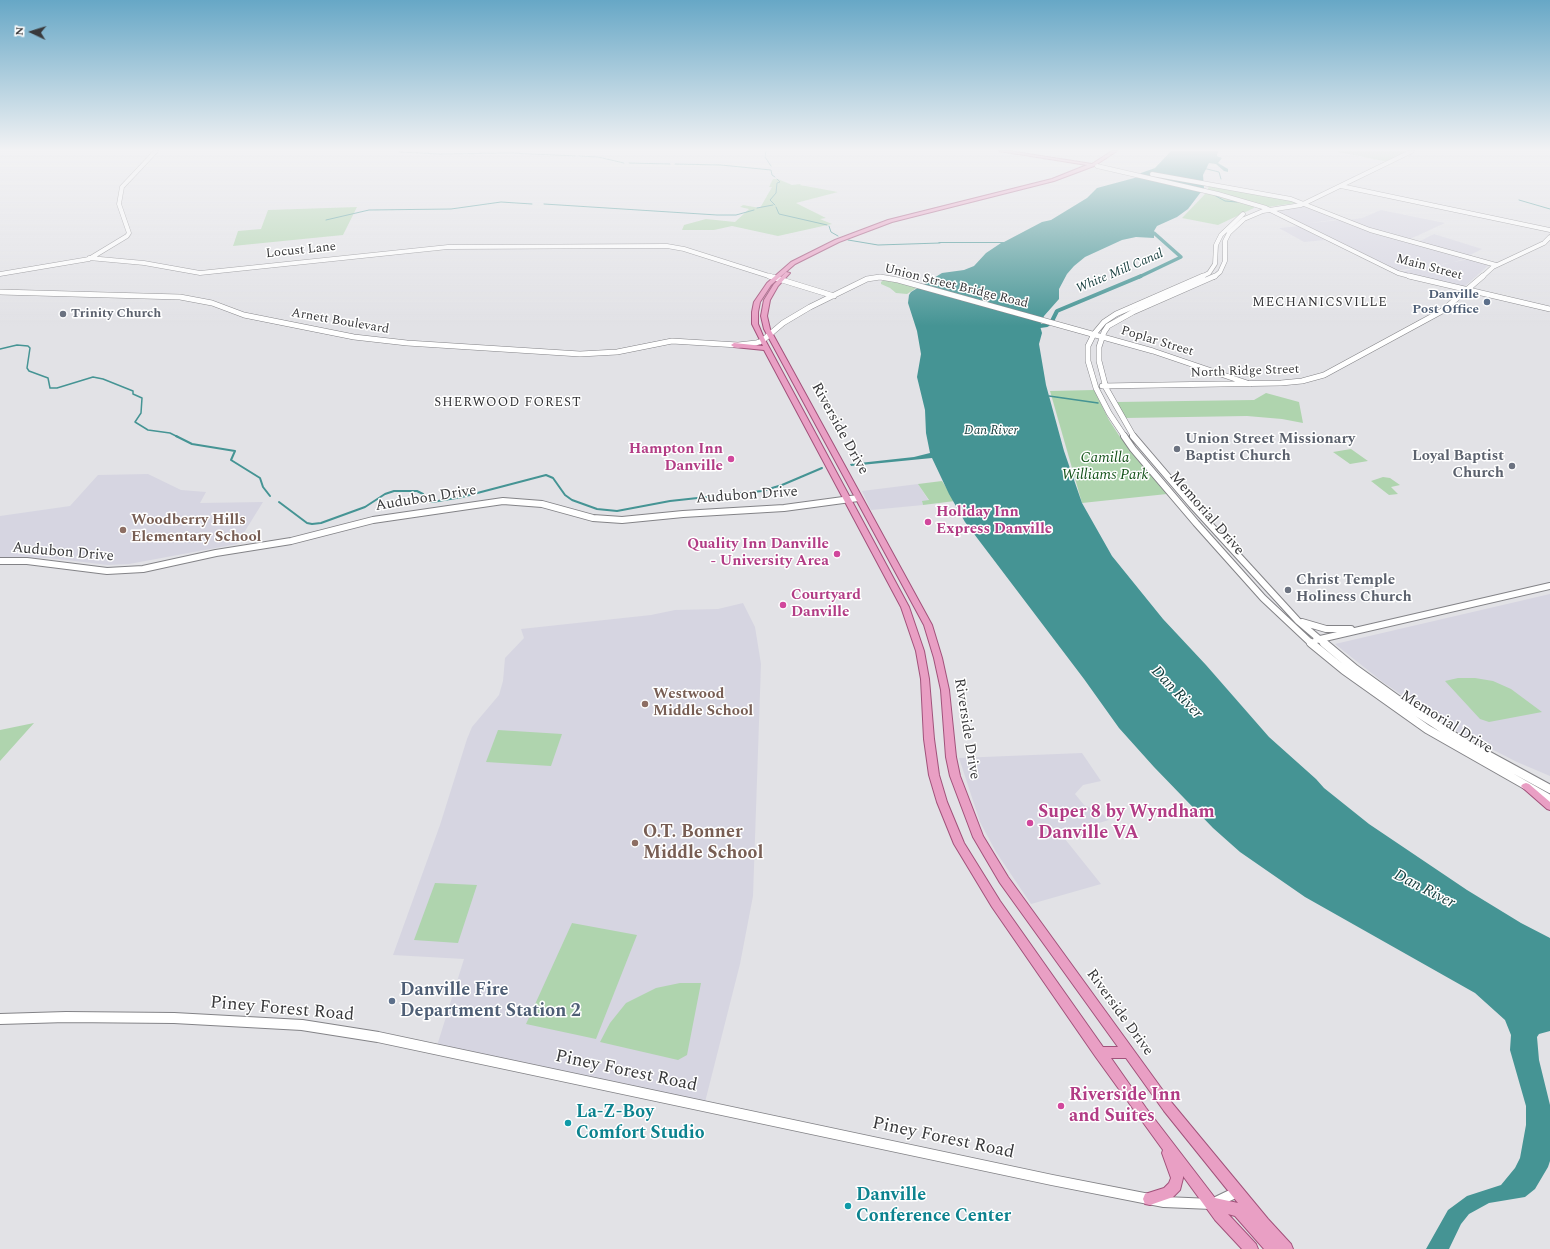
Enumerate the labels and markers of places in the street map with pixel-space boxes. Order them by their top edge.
place label: Danville Post Office [1412,287,1479,318]
marker: Danville Post Office [1482,297,1492,307]
place label: Trinity Church [71,306,161,322]
marker: Trinity Church [58,309,68,319]
place label: Union Street Missionary Baptist Church [1185,431,1355,466]
place label: Hampton Inn Danville [629,441,723,476]
marker: Union Street Missionary Baptist Church [1172,444,1182,454]
place label: Loyal Baptist Church [1412,448,1504,483]
marker: Hampton Inn Danville [726,454,736,464]
marker: Loyal Baptist Church [1507,461,1517,471]
place label: Holiday Inn Express Danville [936,504,1052,539]
place label: Woodberry Hills Elementary School [131,512,261,547]
marker: Holiday Inn Express Danville [923,517,933,527]
marker: Woodberry Hills Elementary School [118,525,128,535]
place label: Quality Inn Danville - University Area [687,536,829,571]
marker: Quality Inn Danville - University Area [832,549,842,559]
place label: Christ Temple Holiness Church [1296,572,1412,607]
marker: Christ Temple Holiness Church [1283,585,1293,595]
place label: Courtyard Danville [791,587,861,622]
marker: Courtyard Danville [778,600,788,610]
place label: Westwood Middle School [653,686,753,721]
marker: Westwood Middle School [640,699,650,709]
place label: Super 8 by Wyndham Danville VA [1038,802,1215,844]
marker: Super 8 by Wyndham Danville VA [1025,818,1035,828]
place label: O.T. Bonner Middle School [643,822,763,864]
marker: O.T. Bonner Middle School [630,838,640,848]
place label: Danville Fire Department Station 2 [400,980,581,1022]
marker: Danville Fire Department Station 2 [387,996,397,1006]
place label: Riverside Inn and Suites [1069,1085,1181,1128]
marker: Riverside Inn and Suites [1056,1101,1066,1111]
place label: La-Z-Boy Comfort Studio [576,1102,705,1144]
marker: La-Z-Boy Comfort Studio [563,1118,573,1128]
place label: Danville Conference Center [856,1185,1011,1228]
marker: Danville Conference Center [843,1201,853,1211]

